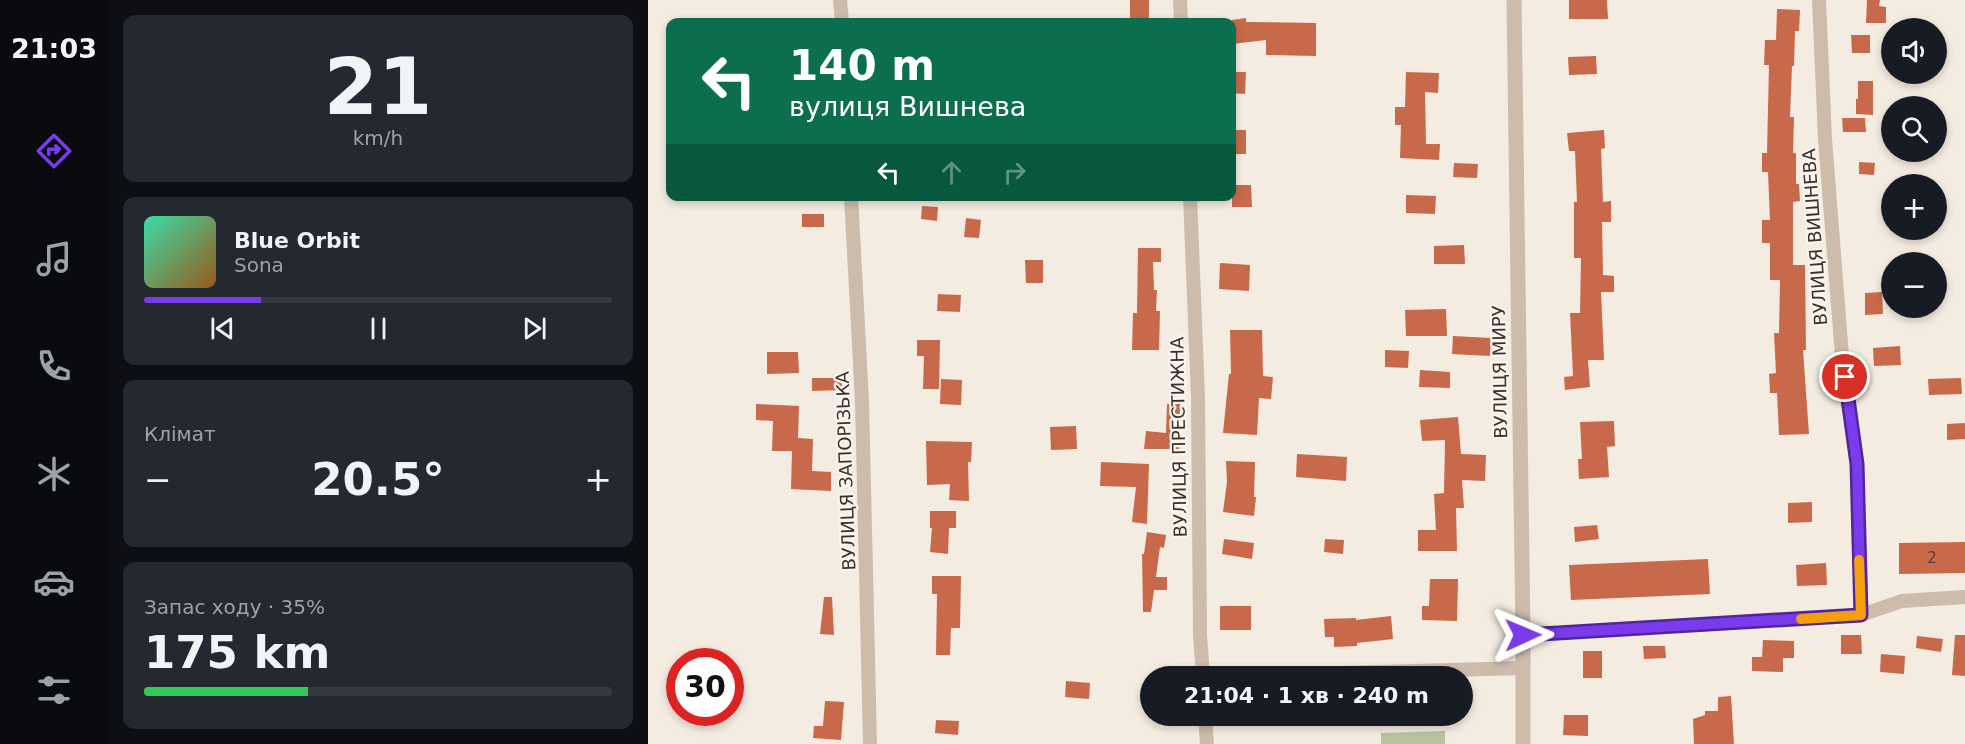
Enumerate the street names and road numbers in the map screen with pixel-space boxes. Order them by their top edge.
street label: ВУЛИЦЯ ВИШНЕВА [1798,147,1831,326]
street label: ВУЛИЦЯ МИРУ [1488,305,1511,439]
street label: ВУЛИЦЯ ПРЕСТИЖНА [1166,336,1191,537]
street label: ВУЛИЦЯ ЗАПОРІЗЬКА [832,370,859,571]

